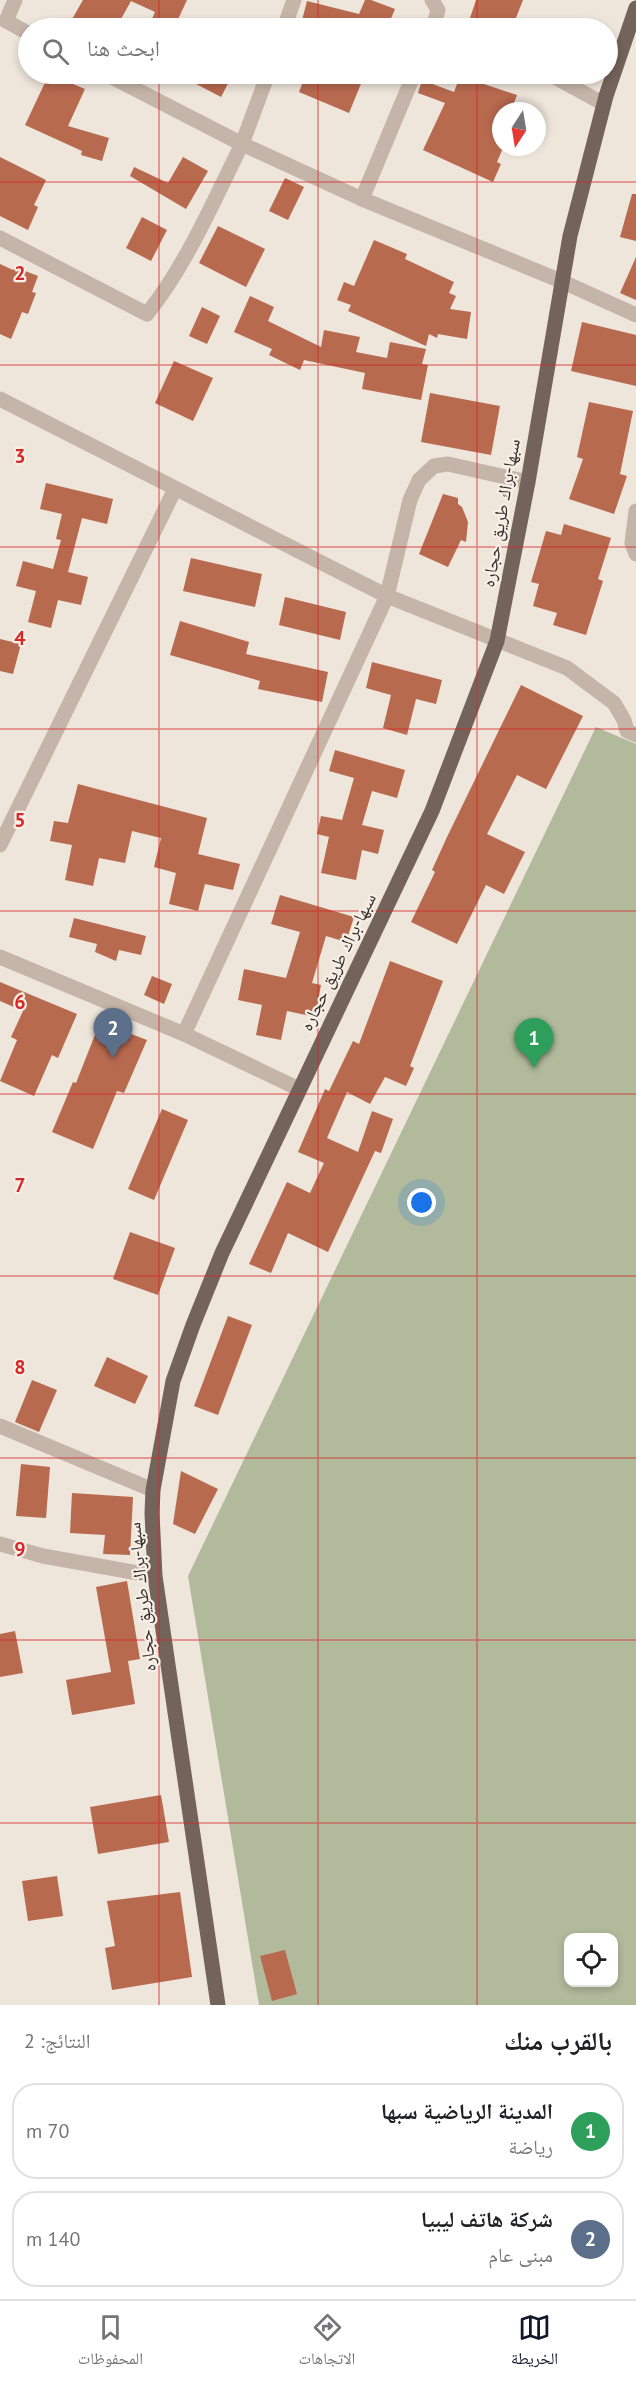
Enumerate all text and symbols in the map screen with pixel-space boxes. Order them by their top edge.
search box [18,18,618,84]
text: ابحث هنا [87,34,160,62]
icon: search [39,35,72,68]
north arrow [492,102,546,156]
text: 2 [14,260,26,286]
street label: سبها-براك طريق حجاره [476,437,525,589]
text: 3 [14,443,26,469]
text: 4 [14,625,26,651]
text: 5 [14,807,26,833]
street label: سبها-براك طريق حجاره [294,889,381,1034]
text: 6 [14,989,26,1015]
pin: 2 [94,1008,132,1058]
pin: 1 [514,1018,554,1068]
text: 7 [14,1172,26,1198]
your location [407,1188,436,1217]
text: 8 [14,1354,26,1380]
street label: سبها-براك طريق حجاره [122,1521,161,1673]
text: 9 [14,1536,26,1562]
map controls [564,1933,618,1987]
button: locate [564,1933,618,1987]
text: بالقرب منك [504,2024,612,2057]
text: النتائج: 2 [24,2028,91,2054]
text: المدينة الرياضية سبها [381,2097,553,2125]
text: 70 m [26,2118,69,2144]
text: 1 [585,2118,596,2144]
text: رياضة [509,2134,553,2160]
text: شركة هاتف ليبيا [421,2205,553,2233]
text: 140 m [26,2226,80,2252]
text: 2 [585,2226,596,2252]
text: مبنى عام [488,2242,553,2268]
tab: المحفوظات [78,2311,143,2374]
tab: الاتجاهات [299,2311,355,2374]
tab: الخريطة [511,2311,558,2374]

